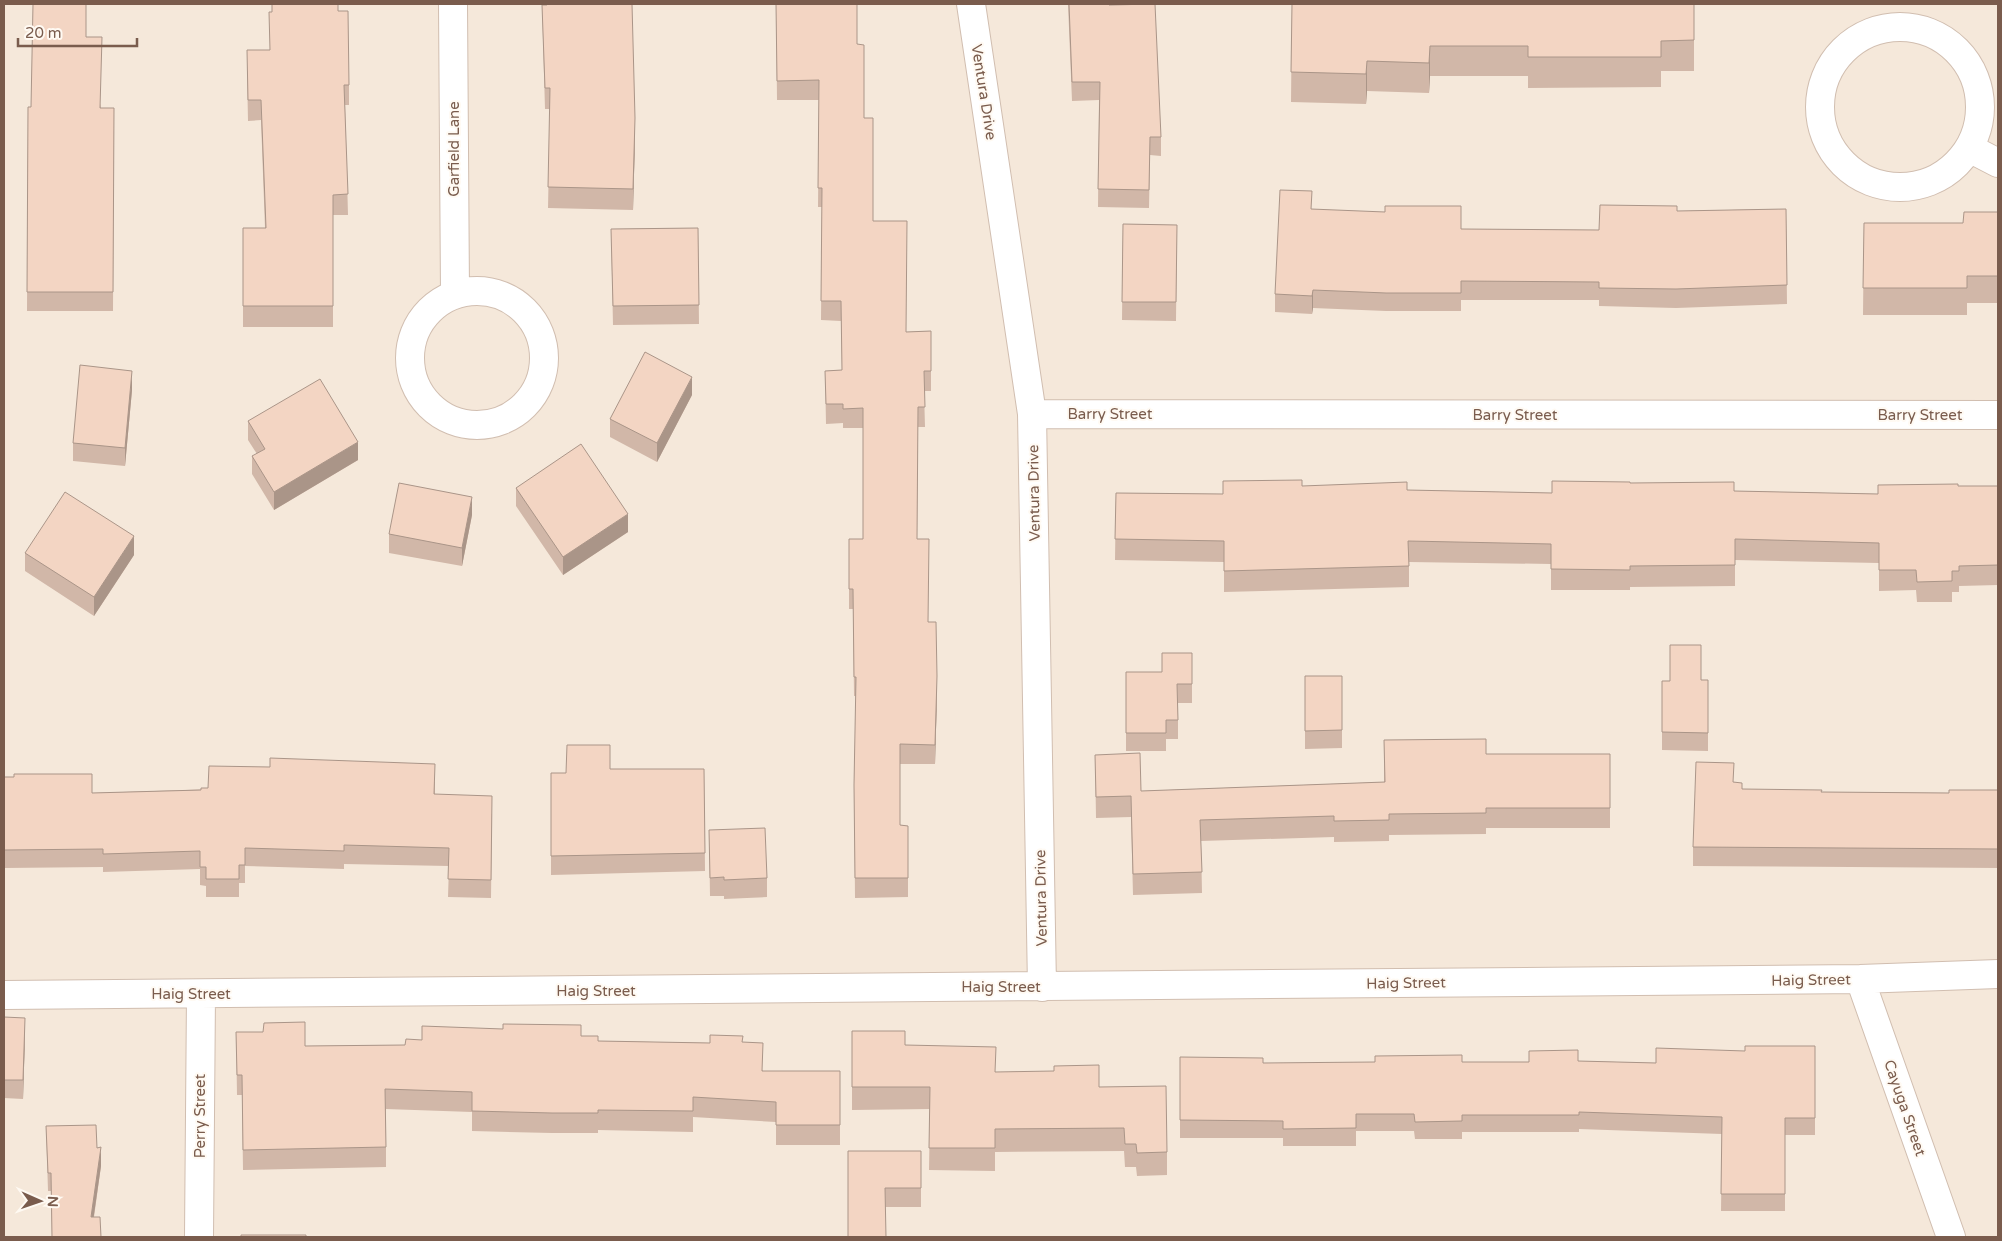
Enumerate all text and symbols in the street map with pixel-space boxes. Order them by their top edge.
scale bar [18,15,136,47]
text: 20 m [25,24,62,42]
street label: Ventura Drive [968,43,1000,141]
street label: Garfield Lane [445,101,463,197]
street label: Barry Street [1067,405,1153,423]
street label: Barry Street [1472,406,1558,424]
street label: Barry Street [1877,406,1963,424]
street label: Ventura Drive [1024,444,1044,542]
street label: Ventura Drive [1031,849,1051,947]
street label: Haig Street [1771,970,1851,990]
street label: Haig Street [1366,973,1446,993]
street label: Haig Street [961,978,1041,996]
street label: Haig Street [556,982,636,1000]
street label: Haig Street [151,985,231,1003]
street label: Cayuga Street [1880,1058,1930,1159]
street label: Perry Street [191,1073,209,1158]
north arrow [15,1176,65,1226]
text: N [44,1196,61,1207]

